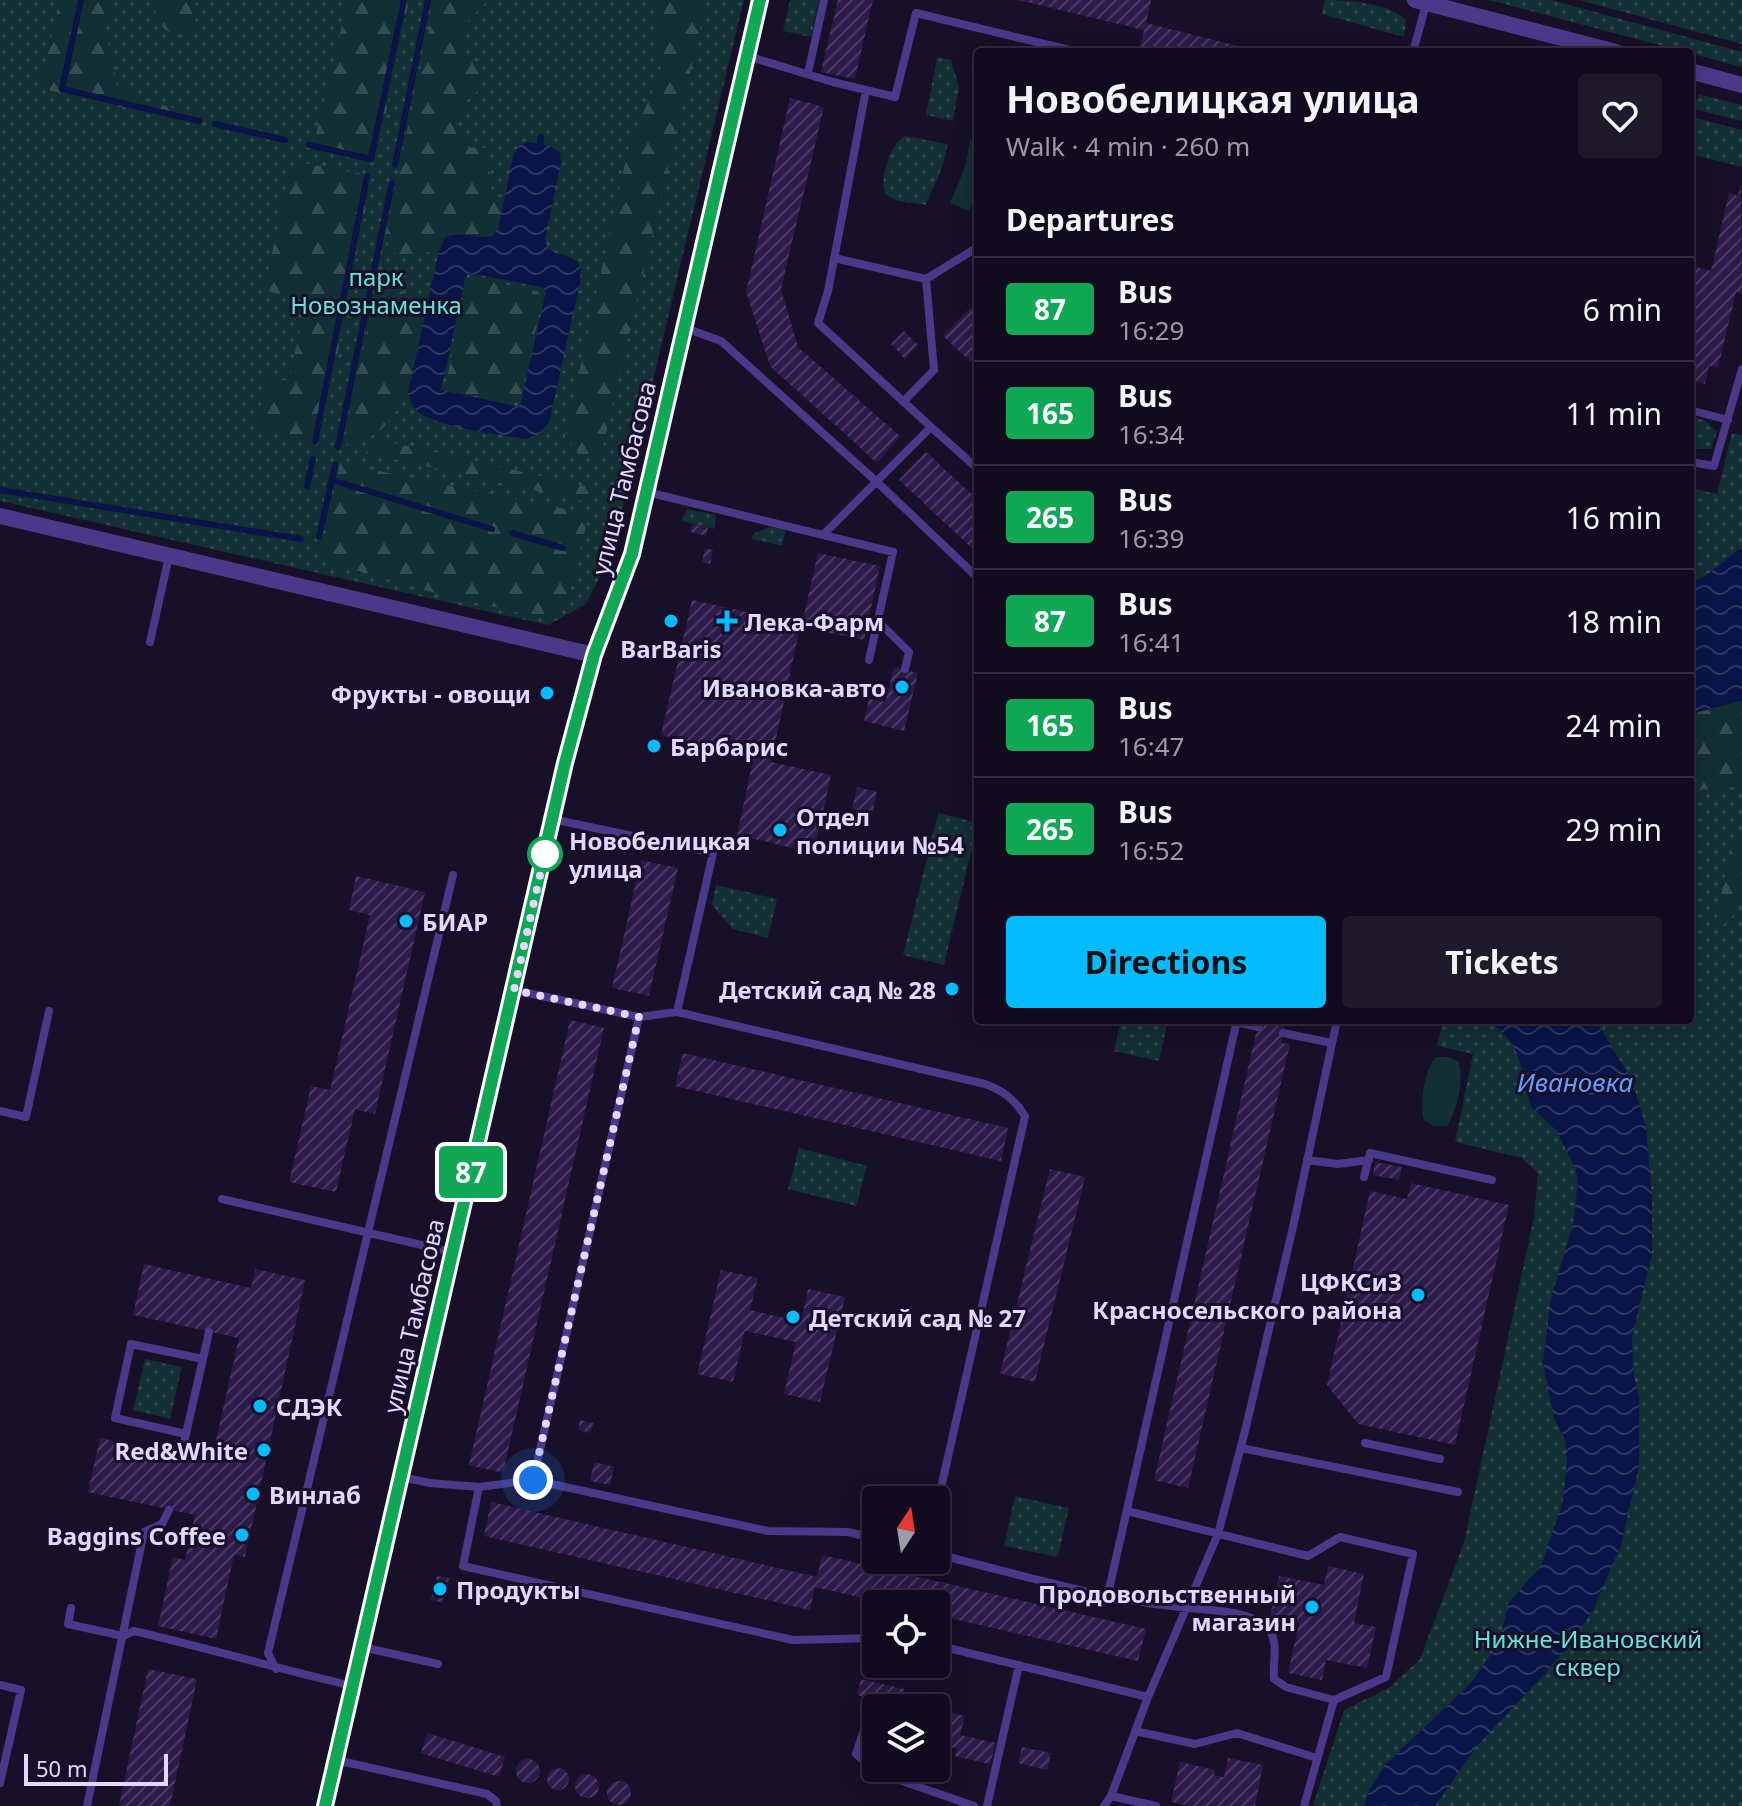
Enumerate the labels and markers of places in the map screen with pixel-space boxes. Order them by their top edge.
place label: Лека-Фарм [745,605,884,638]
marker: Лека-Фарм [716,610,738,632]
marker: BarBaris [662,612,680,630]
place label: BarBaris [620,632,722,665]
place label: Ивановка-авто [702,671,886,704]
place label: Фрукты - овощи [330,677,531,710]
marker: Ивановка-авто [893,678,911,696]
marker: Фрукты - овощи [538,684,556,702]
place label: Барбарис [670,730,788,763]
marker: Барбарис [645,737,663,755]
place label: Отдел полиции №54 [796,800,964,861]
marker: Отдел полиции №54 [771,821,789,839]
place label: Новобелицкая улица [568,824,750,885]
marker: Новобелицкая улица [528,837,562,871]
place label: БИАР [422,905,488,938]
marker: БИАР [397,912,415,930]
place label: Детский сад № 28 [719,973,936,1006]
marker: Детский сад № 28 [943,980,961,998]
place label: ЦФКСиЗ Красносельского района [1092,1265,1402,1326]
marker: ЦФКСиЗ Красносельского района [1409,1286,1427,1304]
place label: Детский сад № 27 [809,1301,1026,1334]
marker: Детский сад № 27 [784,1308,802,1326]
place label: СДЭК [276,1390,343,1423]
marker: СДЭК [251,1397,269,1415]
place label: Red&White [115,1434,248,1467]
marker: Red&White [255,1441,273,1459]
place label: Винлаб [269,1478,361,1511]
marker: Винлаб [244,1485,262,1503]
place label: Baggins Coffee [47,1519,226,1552]
marker: Baggins Coffee [233,1526,251,1544]
place label: Продукты [456,1573,581,1606]
place label: Продовольственный магазин [1038,1577,1296,1638]
marker: Продукты [431,1580,449,1598]
marker: Продовольственный магазин [1303,1598,1321,1616]

